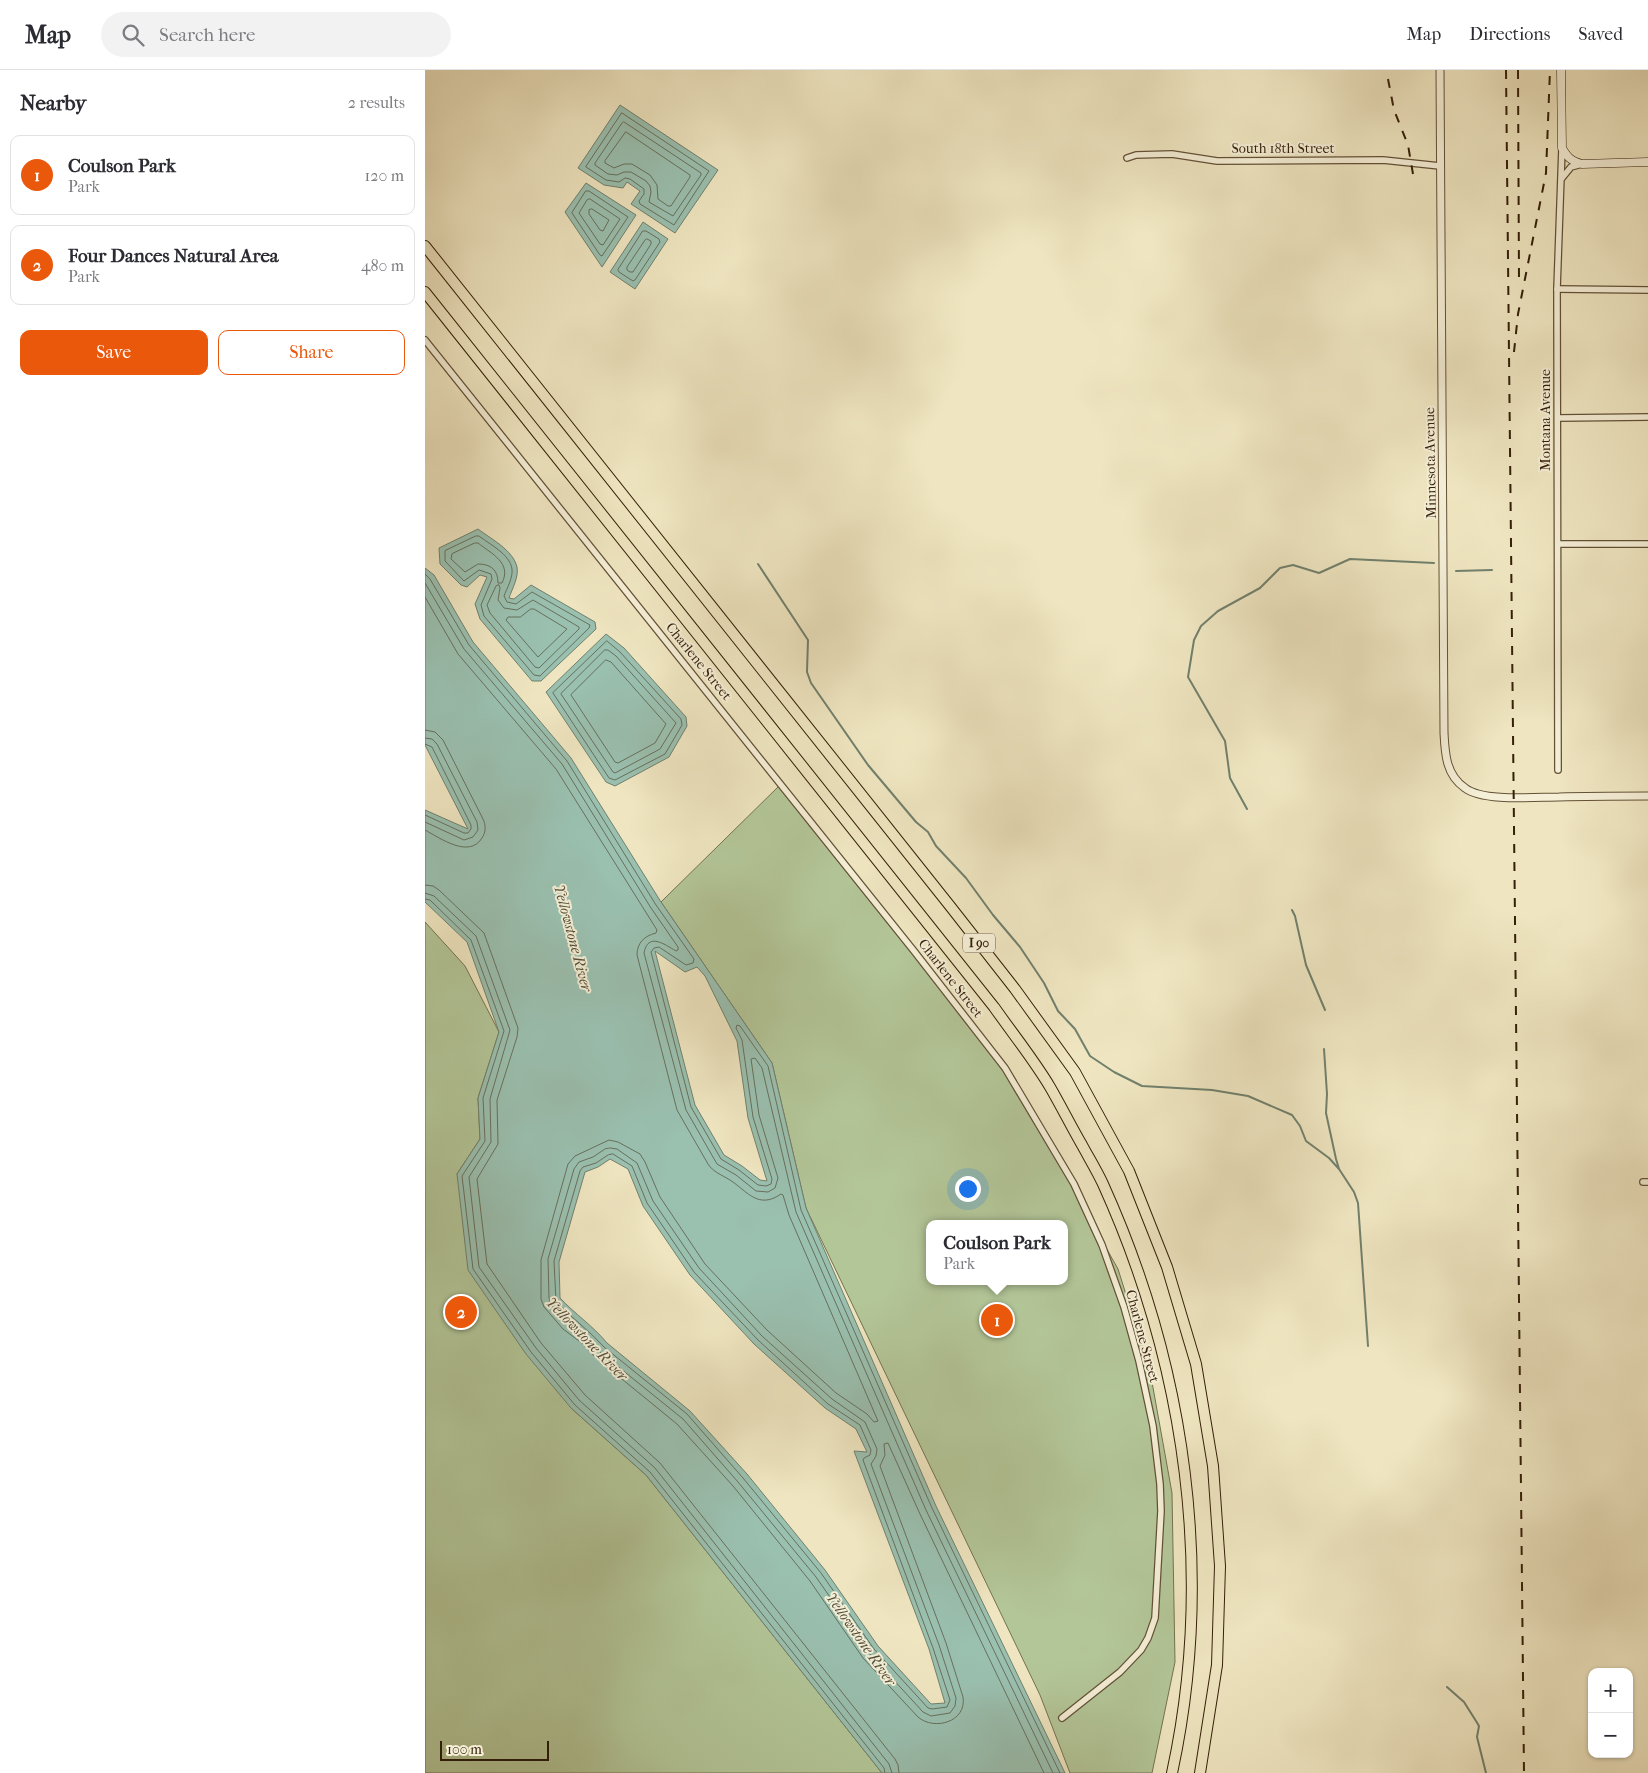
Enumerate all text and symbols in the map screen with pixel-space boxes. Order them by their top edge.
search box [101,12,451,57]
text: Map [25,21,71,49]
icon: search [119,21,147,49]
text: Search here [159,24,255,46]
text: Map [1407,24,1441,45]
text: Directions [1469,24,1550,45]
text: Saved [1578,24,1623,45]
text: Nearby [20,91,86,115]
text: 2 results [348,93,405,112]
street label: South 18th Street [1232,140,1334,157]
text: Coulson Park [68,155,176,177]
text: 1 [34,166,40,185]
text: 120 m [365,166,404,185]
text: Park [68,177,100,196]
text: Four Dances Natural Area [68,245,279,267]
text: 2 [33,256,41,275]
text: 480 m [361,256,404,275]
text: Park [68,267,100,286]
button: Save [20,330,208,375]
button: Share [218,330,405,375]
street label: Montana Avenue [1537,369,1554,471]
street label: Minnesota Avenue [1421,407,1440,519]
street label: Charlene Street [662,619,735,704]
water label: Yellowstone River [550,883,596,995]
road number: I 90 [963,934,995,952]
street label: Charlene Street [915,936,987,1021]
your location [955,1176,981,1202]
popup [926,1220,1068,1285]
text: Coulson Park [943,1232,1051,1254]
text: Park [943,1254,975,1273]
street label: Charlene Street [1122,1288,1163,1384]
pin: 2 [445,1293,477,1331]
water label: Yellowstone River [542,1293,632,1386]
pin: 1 [981,1301,1013,1339]
water label: Yellowstone River [822,1589,901,1690]
map controls [1588,1668,1633,1758]
button: + [1588,1668,1633,1713]
button: − [1588,1713,1633,1758]
scale bar [440,1738,549,1761]
text: 100 m [447,1741,482,1758]

